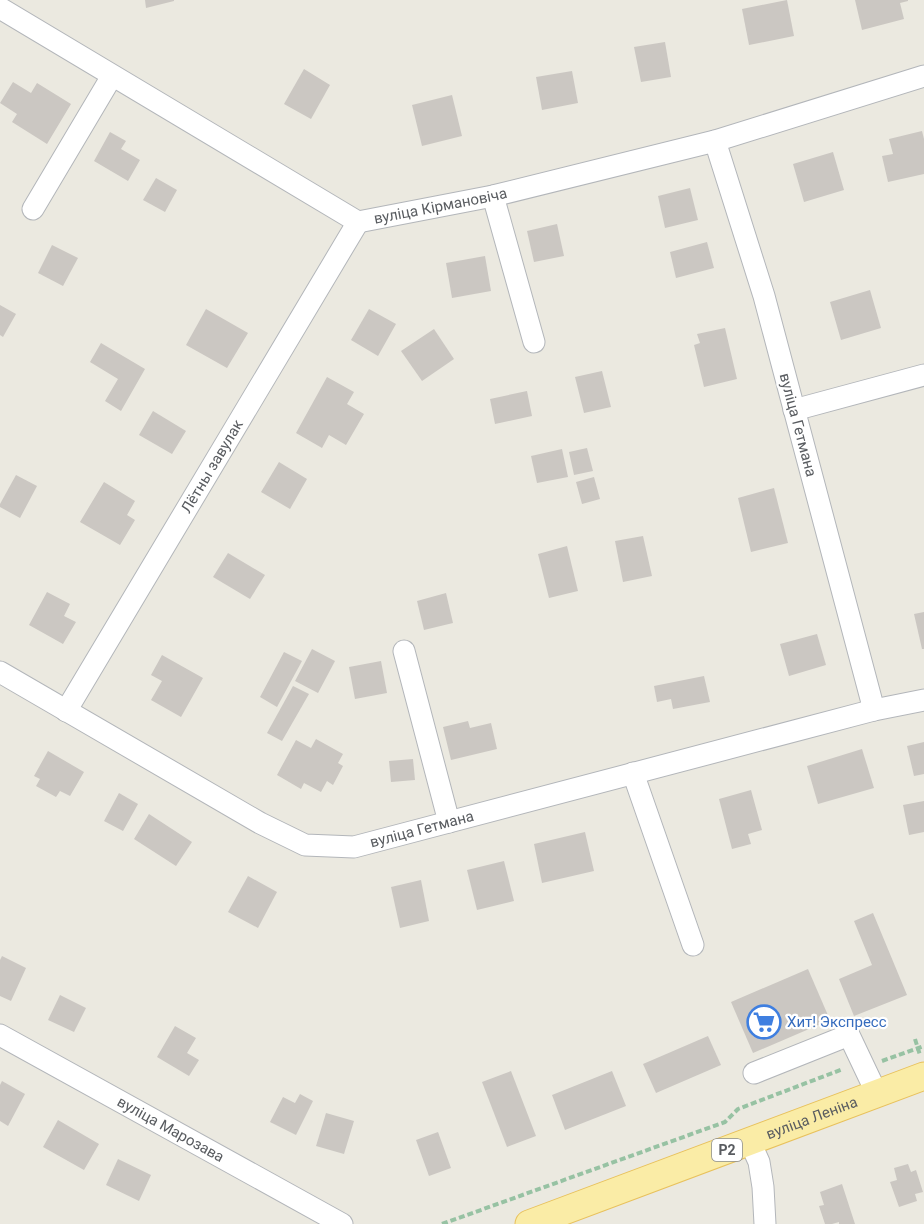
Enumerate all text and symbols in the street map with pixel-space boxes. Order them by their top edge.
street label: вуліца Кірмановіча [372,184,509,228]
street label: вуліца Гетмана [776,371,820,479]
street label: Лётны завулак [177,416,247,516]
street label: вуліца Гетмана [368,807,476,851]
supermarket icon: Хит! Экспресс [746,1004,782,1040]
place label: Хит! Экспресс [787,1013,887,1031]
street label: вуліца Марозава [114,1093,227,1166]
street label: вуліца Леніна [764,1093,860,1143]
road number: Р2 [712,1139,742,1161]

